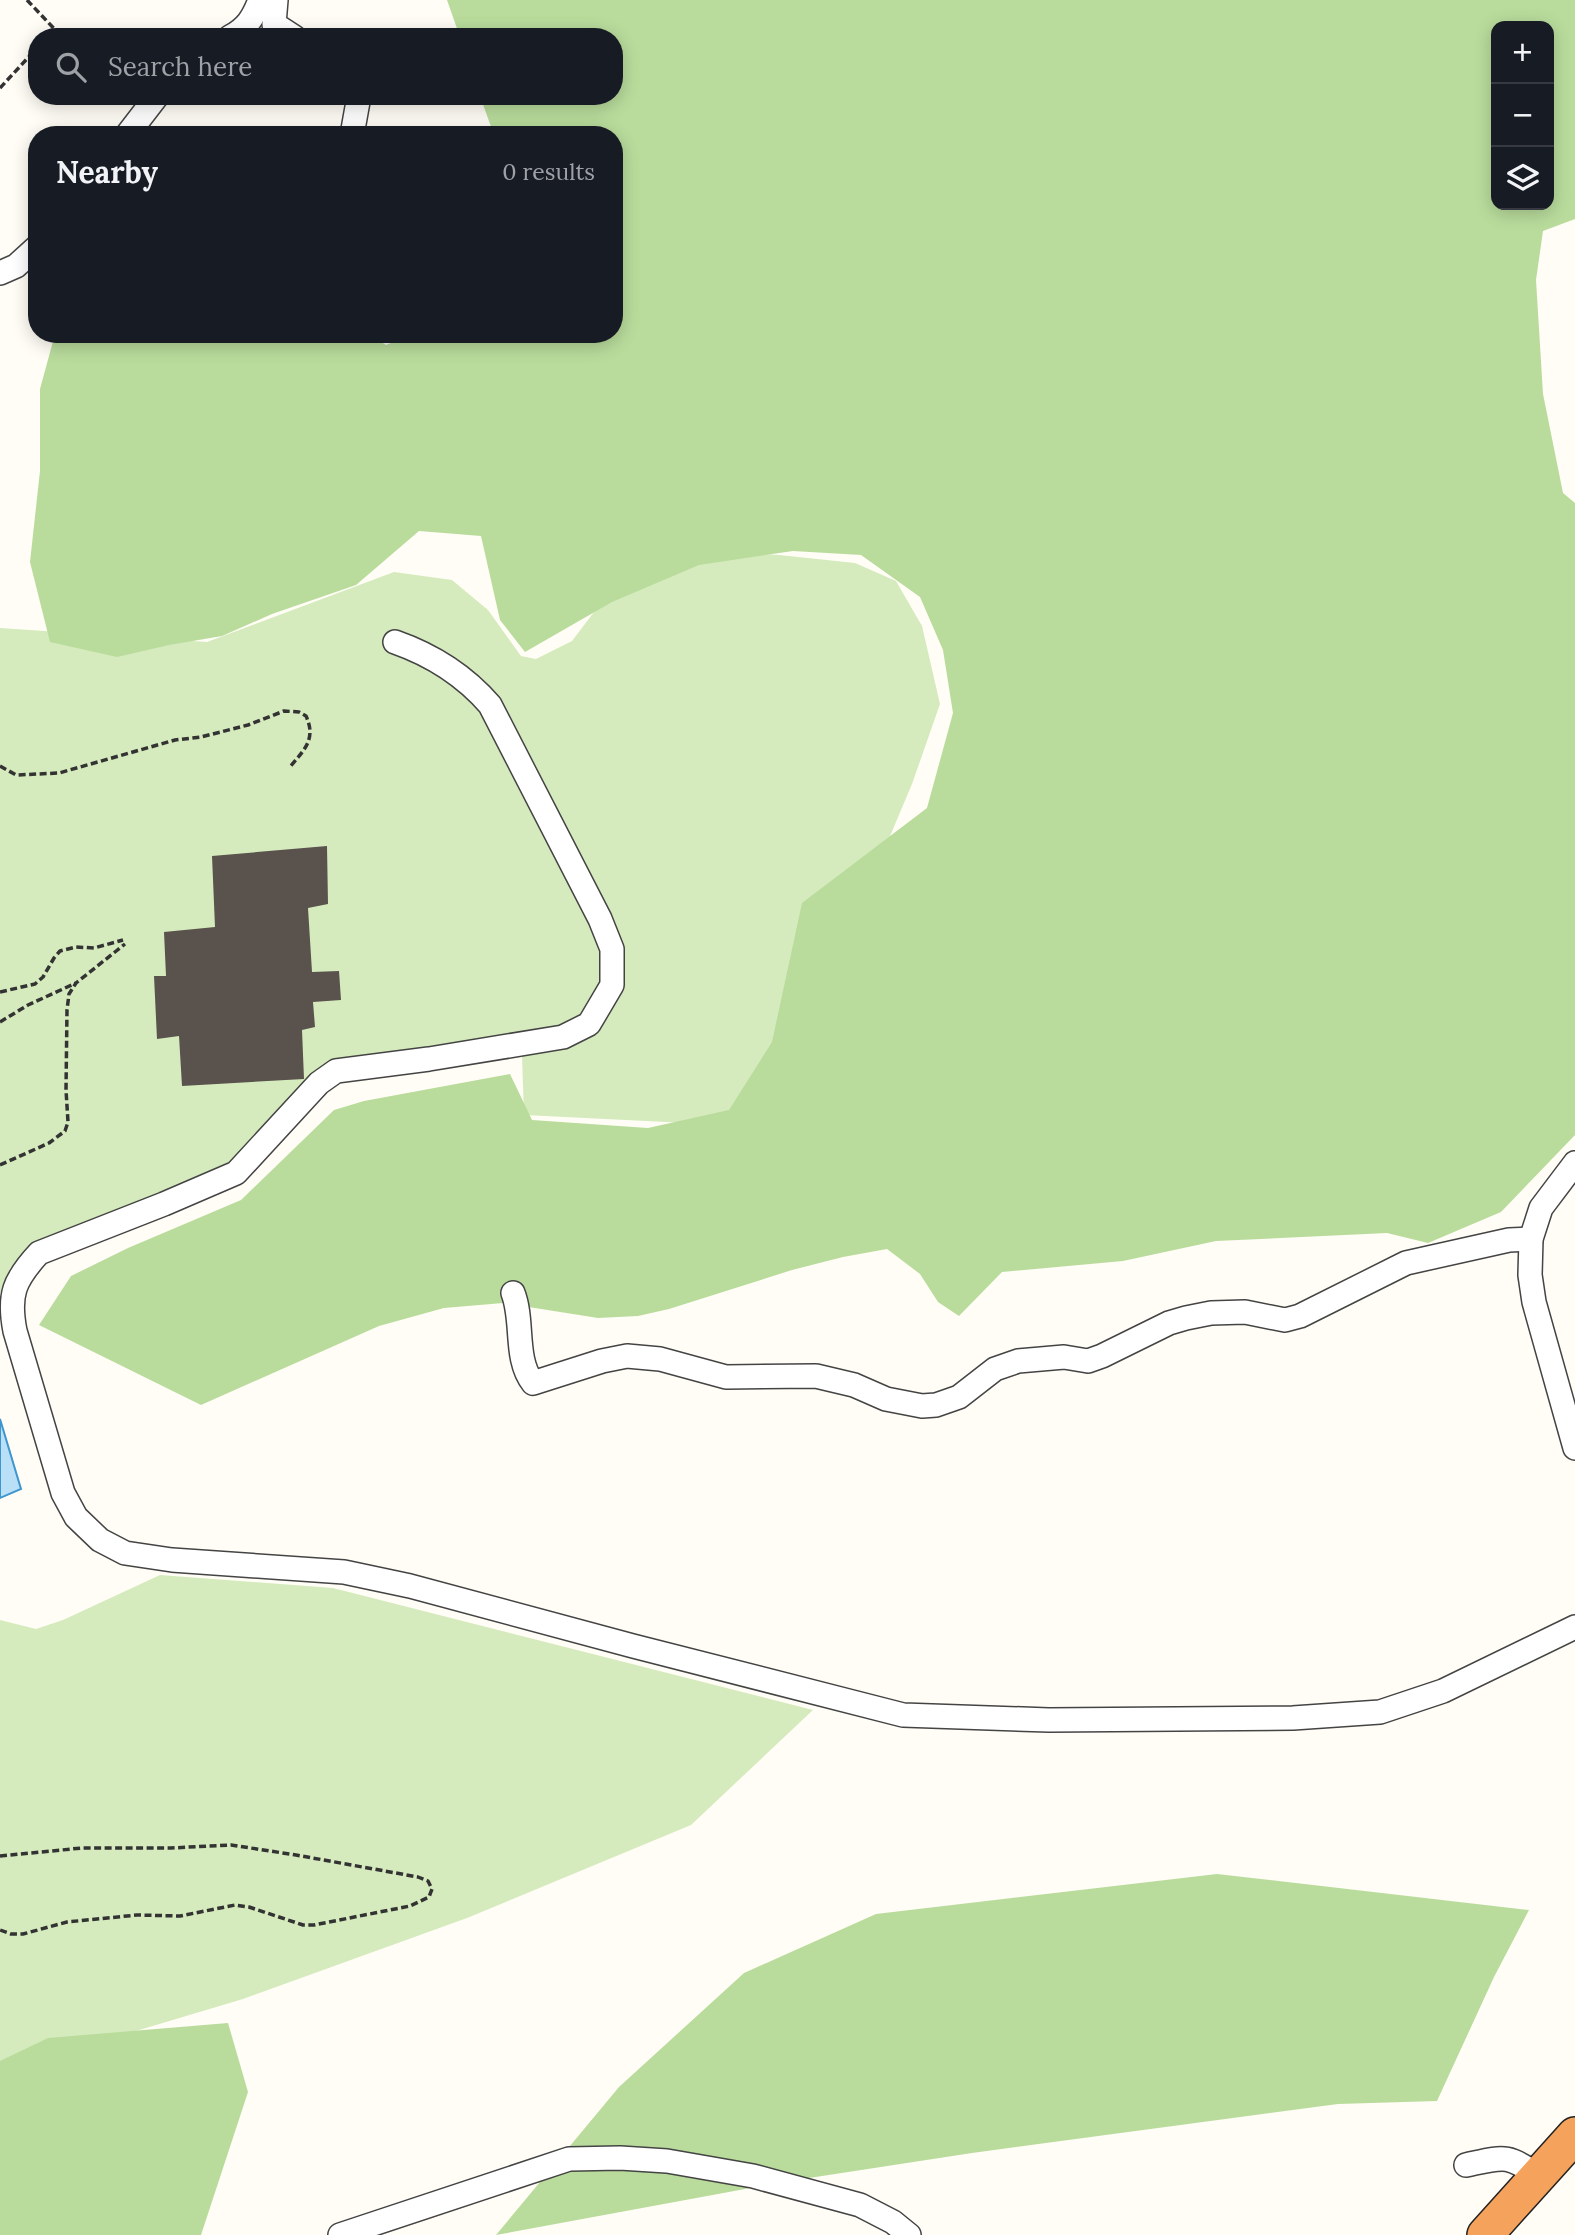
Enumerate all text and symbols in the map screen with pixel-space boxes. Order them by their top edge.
map controls [1491,21,1554,210]
button: + [1491,21,1554,84]
search box [28,28,623,105]
icon: search [52,48,90,86]
text: Search here [108,50,252,83]
button: − [1491,84,1554,147]
button: layers [1491,147,1554,210]
text: Nearby [56,153,158,191]
text: 0 results [502,157,595,186]

